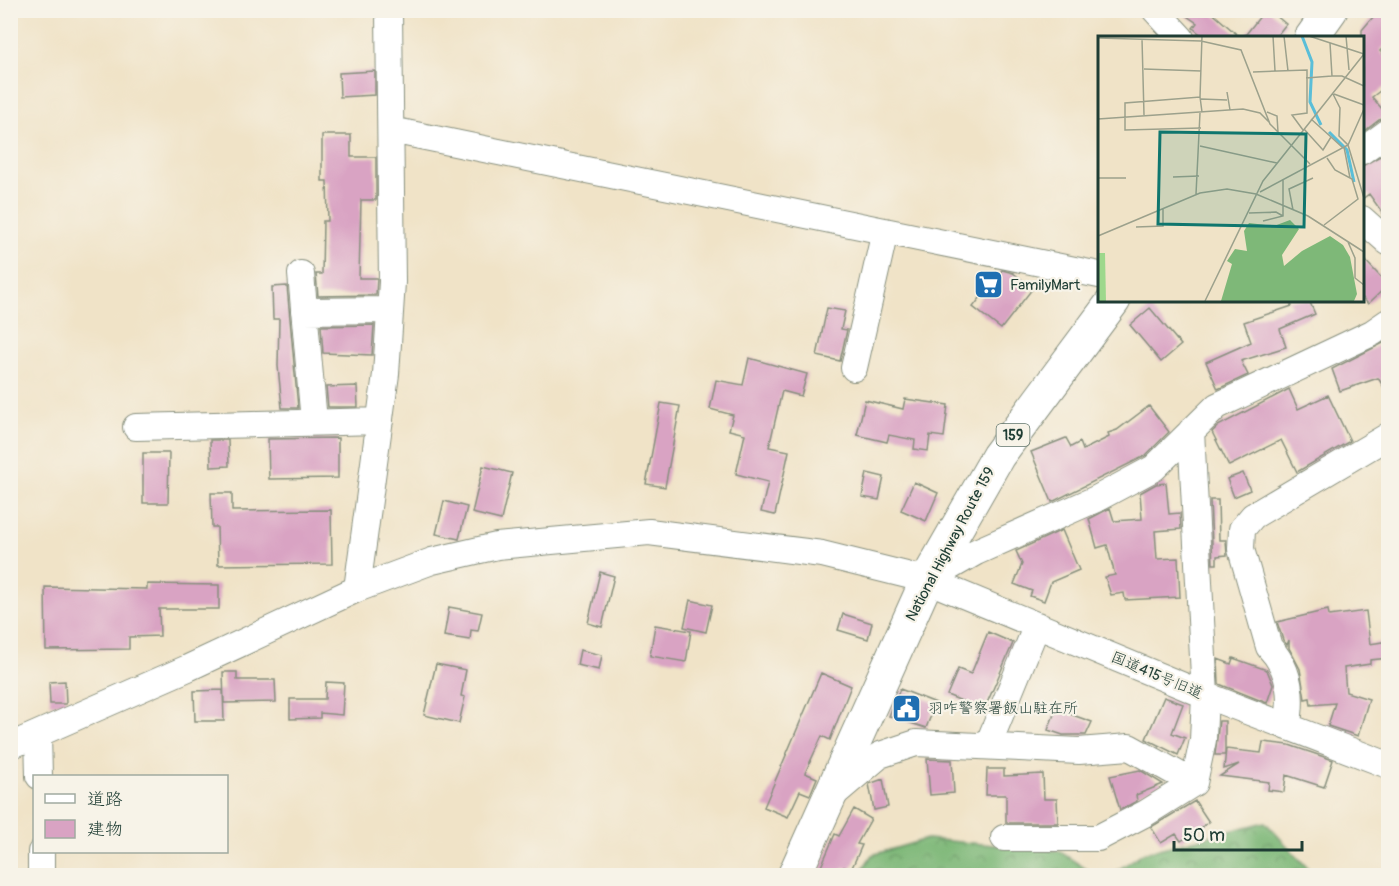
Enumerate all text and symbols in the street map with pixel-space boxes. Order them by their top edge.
inset map [1098,36,1363,302]
supermarket icon: FamilyMart [973,269,1005,301]
place label: FamilyMart [1010,276,1081,295]
road number: 159 [996,424,1030,446]
street label: National Highway Route 159 [902,464,999,625]
street label: 国道415号旧道 [1108,648,1205,703]
public building icon: 羽咋警察署飯山駐在所 [891,692,923,724]
place label: 羽咋警察署飯山駐在所 [928,699,1078,718]
legend [33,775,228,853]
text: 道路 [87,788,123,811]
scale bar [1174,814,1302,852]
text: 建物 [87,818,123,841]
text: 50 m [1183,824,1225,847]

